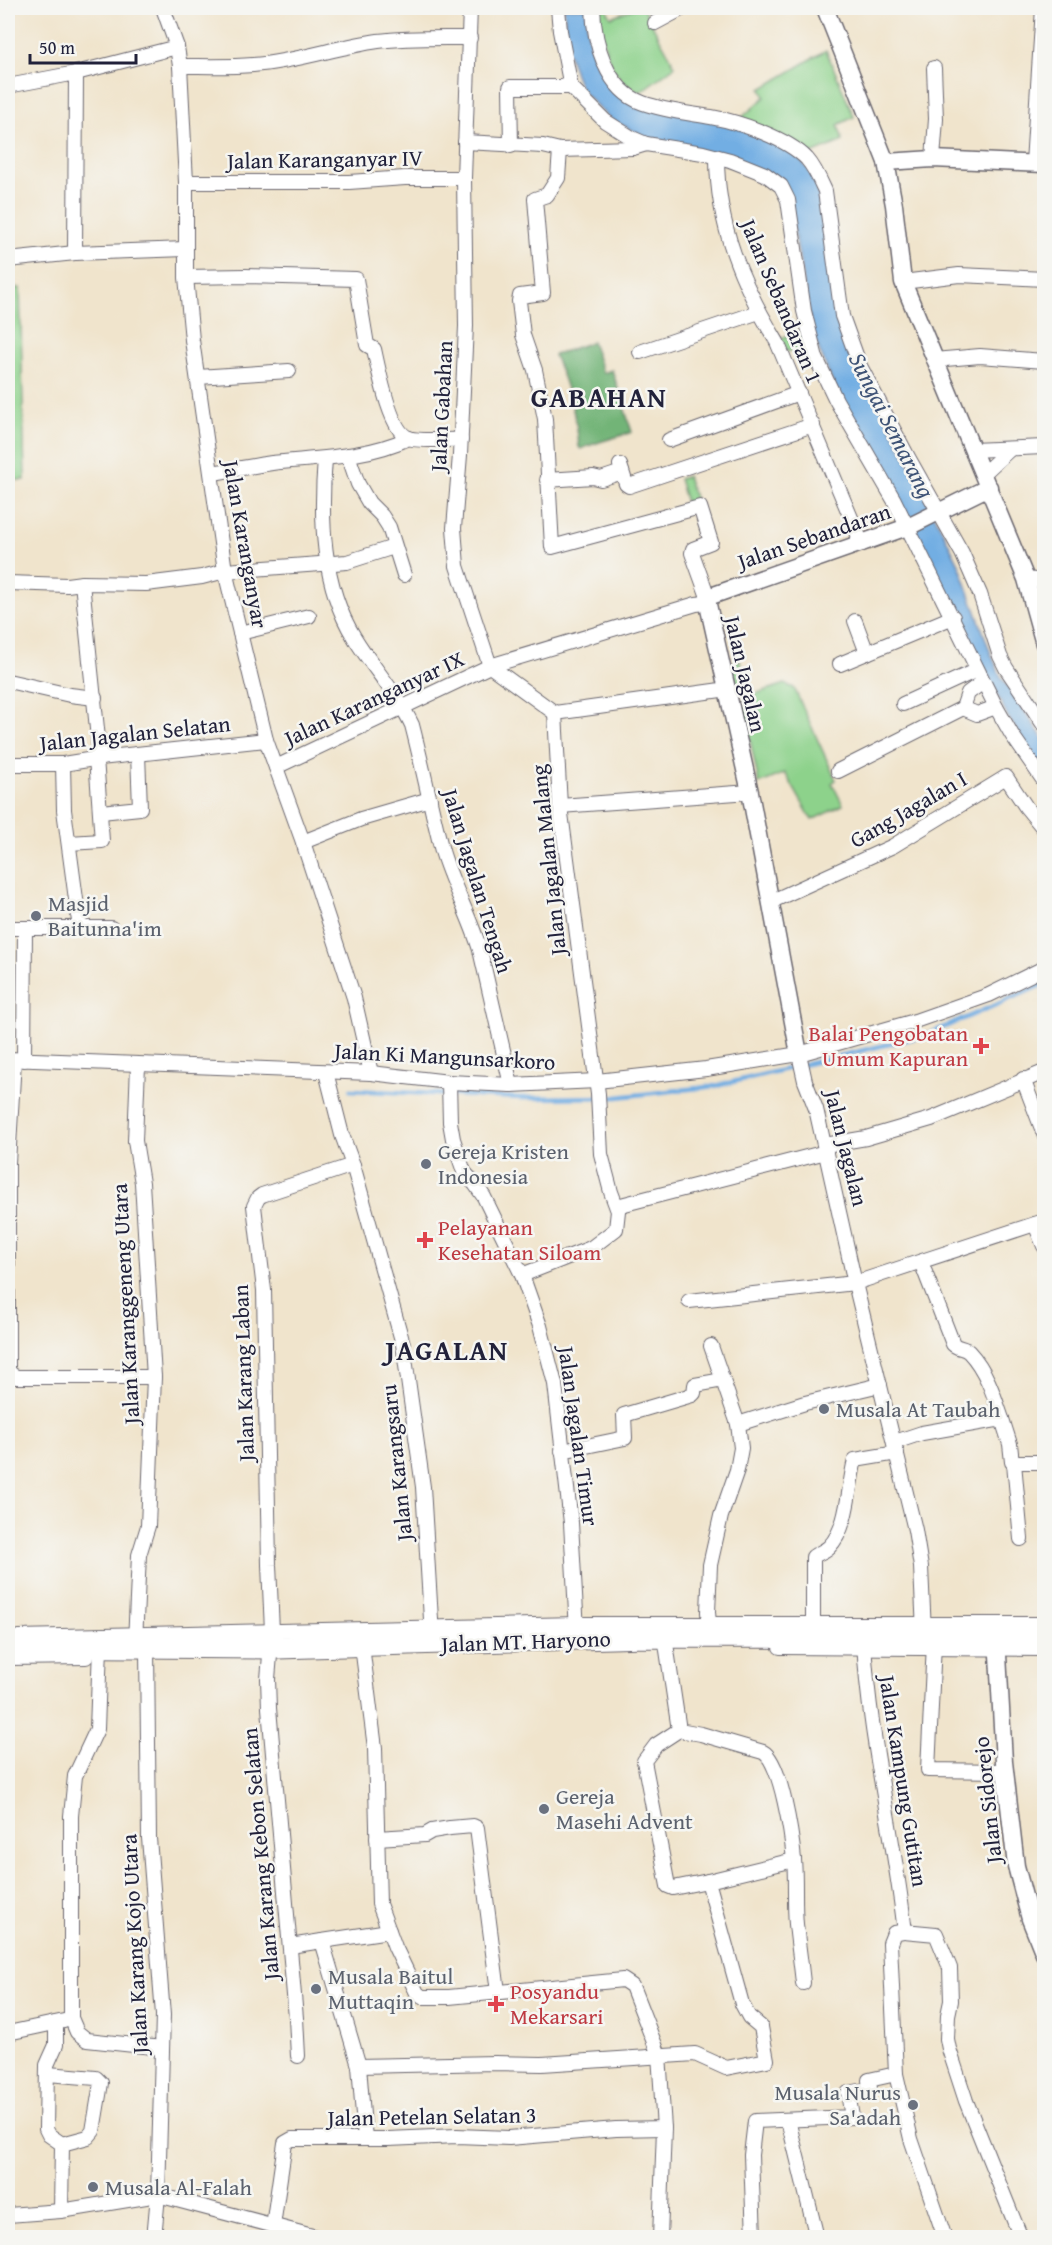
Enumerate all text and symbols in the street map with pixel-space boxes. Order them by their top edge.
scale bar [30,27,136,65]
text: 50 m [39,34,75,61]
street label: Jalan Karanganyar IV [224,141,423,177]
street label: Jalan Sebandaran 1 [732,211,831,388]
street label: Jalan Gabahan [421,339,460,475]
water label: Sungai Semarang [840,346,944,504]
district label: GABAHAN [531,376,667,417]
street label: Jalan Karanganyar [215,455,277,630]
street label: Jalan Sebandaran [730,495,895,578]
street label: Jalan Jagalan [716,610,775,736]
street label: Jalan Karanganyar IX [276,642,470,755]
street label: Jalan Jagalan Selatan [35,707,233,759]
street label: Gang Jagalan I [843,762,973,856]
street label: Jalan Jagalan Malang [522,763,574,960]
street label: Jalan Jagalan Tengah [434,782,521,978]
place label: Masjid Baitunna'im [48,887,162,944]
marker: Masjid Baitunna'im [29,909,43,923]
place label: Balai Pengobatan Umum Kapuran [809,1017,969,1074]
street label: Jalan Ki Mangunsarkoro [331,1034,556,1078]
marker: Balai Pengobatan Umum Kapuran [972,1037,990,1055]
street label: Jalan Jagalan [816,1084,877,1210]
place label: Gereja Kristen Indonesia [438,1135,570,1192]
marker: Gereja Kristen Indonesia [419,1157,433,1171]
street label: Jalan Karanggeneng Utara [103,1182,147,1428]
place label: Pelayanan Kesehatan Siloam [438,1211,601,1268]
marker: Pelayanan Kesehatan Siloam [416,1231,434,1249]
street label: Jalan Karang Laban [224,1283,262,1465]
district label: JAGALAN [381,1329,509,1370]
street label: Jalan Jagalan Timur [550,1341,607,1528]
street label: Jalan Karangsaru [372,1383,420,1546]
place label: Musala At Taubah [836,1393,1001,1425]
marker: Musala At Taubah [817,1402,831,1416]
street label: Jalan MT. Haryono [438,1622,611,1660]
street label: Jalan Kampung Gutitan [871,1670,937,1890]
street label: Jalan Karang Kebon Selatan [233,1726,287,1985]
street label: Jalan Sidorejo [964,1735,1010,1868]
place label: Gereja Masehi Advent [556,1780,693,1837]
marker: Gereja Masehi Advent [537,1802,551,1816]
street label: Jalan Karang Kojo Utara [112,1833,156,2058]
place label: Musala Baitul Muttaqin [328,1960,453,2017]
place label: Posyandu Mekarsari [510,1975,603,2032]
marker: Musala Baitul Muttaqin [309,1982,323,1996]
marker: Posyandu Mekarsari [487,1995,505,2013]
place label: Musala Nurus Sa'adah [775,2076,902,2133]
street label: Jalan Petelan Selatan 3 [324,2098,537,2134]
marker: Musala Nurus Sa'adah [906,2098,920,2112]
place label: Musala Al-Falah [105,2171,252,2203]
marker: Musala Al-Falah [86,2180,100,2194]

